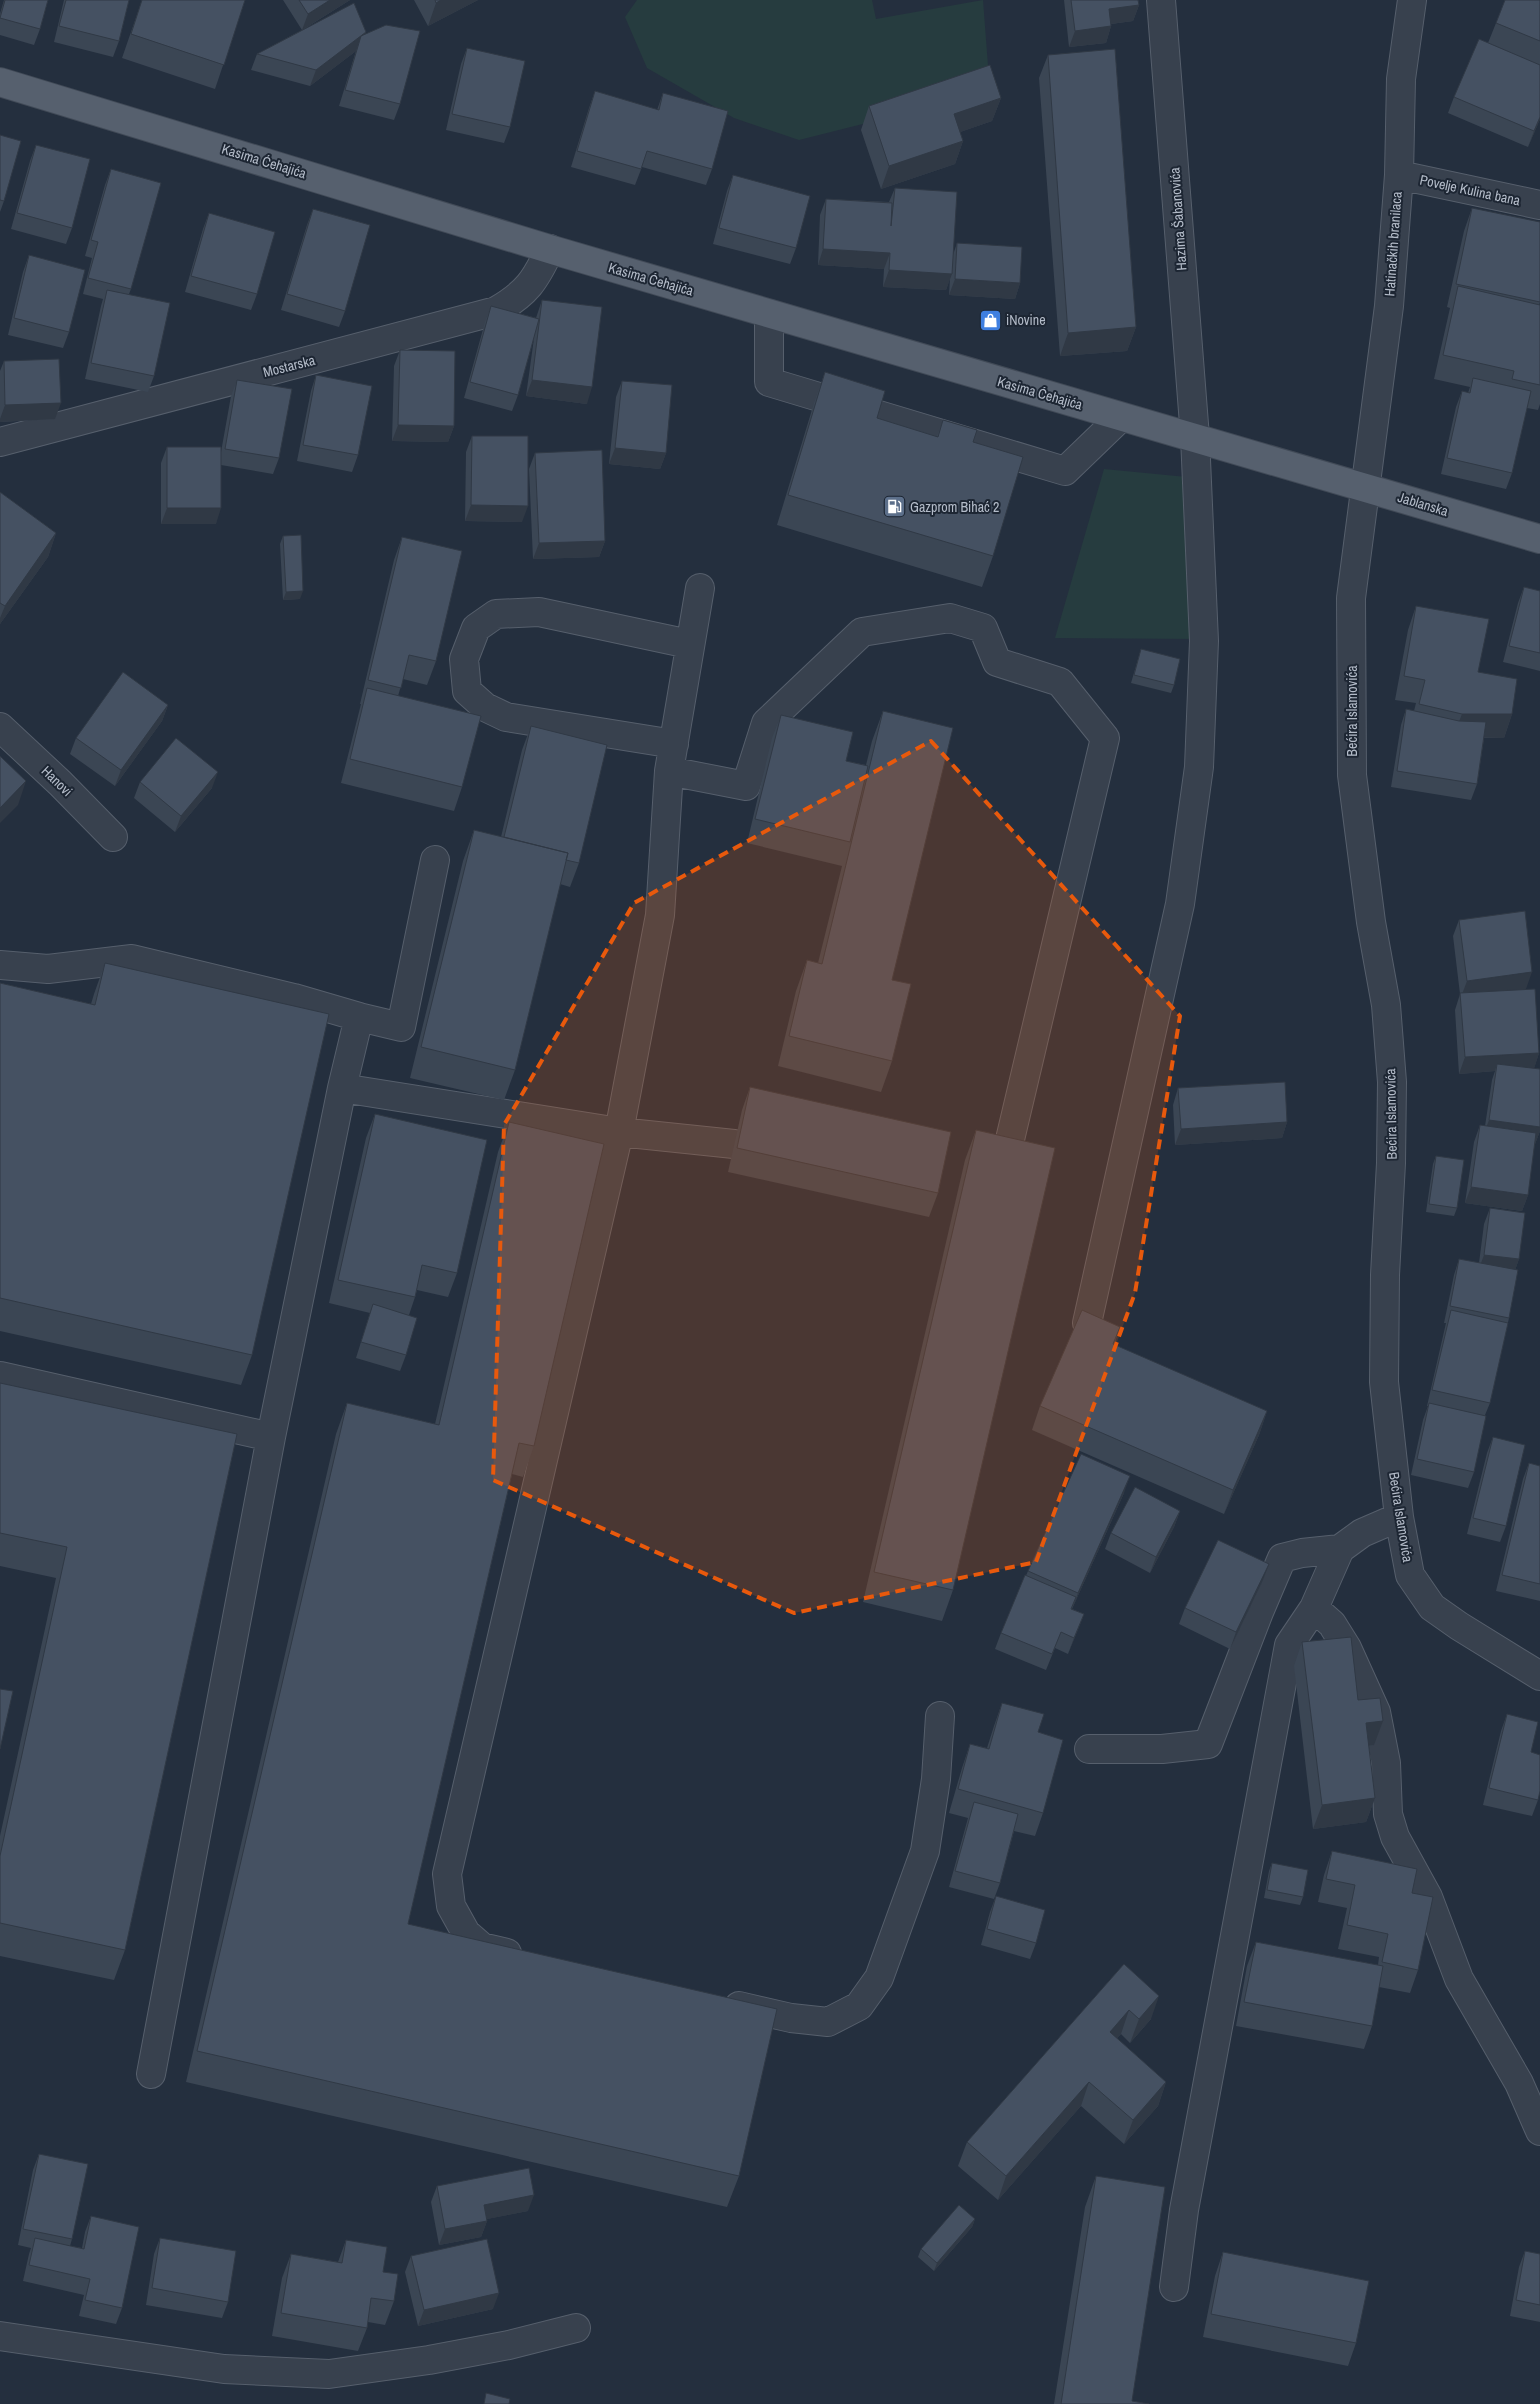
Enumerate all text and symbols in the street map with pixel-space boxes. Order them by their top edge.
street label: Kasima Ćehajića [220,140,309,183]
street label: Hazima Šabanovića [1165,166,1191,271]
street label: Povelje Kulina bana [1418,171,1522,210]
street label: Hatinačkih branilaca [1380,190,1406,297]
street label: Kasima Ćehajića [607,258,696,300]
shop icon: iNovine [978,308,1002,332]
place label: iNovine [1006,311,1046,329]
street label: Mostarska [261,351,317,381]
street label: Kasima Ćehajića [996,372,1085,414]
street label: Jablanska [1396,488,1451,520]
fuel station icon: Gazprom Bihać 2 [882,495,906,519]
place label: Gazprom Bihać 2 [910,498,999,516]
street label: Bećira Islamovića [1343,665,1361,757]
street label: Hanovi [38,762,76,800]
street label: Bećira Islamovića [1381,1068,1401,1160]
street label: Bećira Islamovića [1385,1471,1417,1564]

